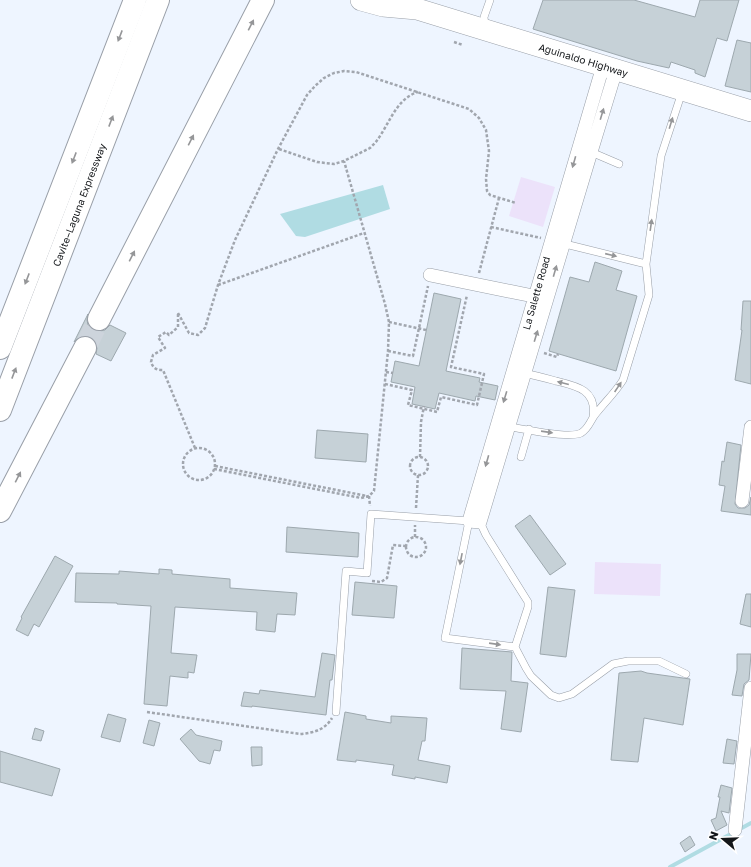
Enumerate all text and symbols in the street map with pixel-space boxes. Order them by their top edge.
one-way arrow [248,19,254,30]
one-way arrow [117,31,123,43]
street label: Aguinaldo Highway [537,41,630,79]
one-way arrow [599,108,605,120]
one-way arrow [108,115,114,127]
one-way arrow [668,117,674,129]
one-way arrow [188,134,195,146]
street label: Cavite–Laguna Expressway [50,141,108,268]
one-way arrow [70,152,76,164]
one-way arrow [571,156,577,168]
one-way arrow [648,219,654,231]
one-way arrow [129,250,135,261]
one-way arrow [604,253,617,259]
street label: La Salette Road [520,255,552,331]
one-way arrow [552,265,558,277]
one-way arrow [23,273,29,285]
one-way arrow [533,330,539,342]
one-way arrow [11,368,17,379]
one-way arrow [557,379,569,385]
one-way arrow [614,382,622,392]
one-way arrow [502,391,508,403]
one-way arrow [541,429,554,435]
one-way arrow [483,454,489,467]
one-way arrow [15,471,21,483]
one-way arrow [458,553,464,565]
one-way arrow [489,641,501,647]
north arrow [703,819,743,859]
text: N [706,830,721,842]

